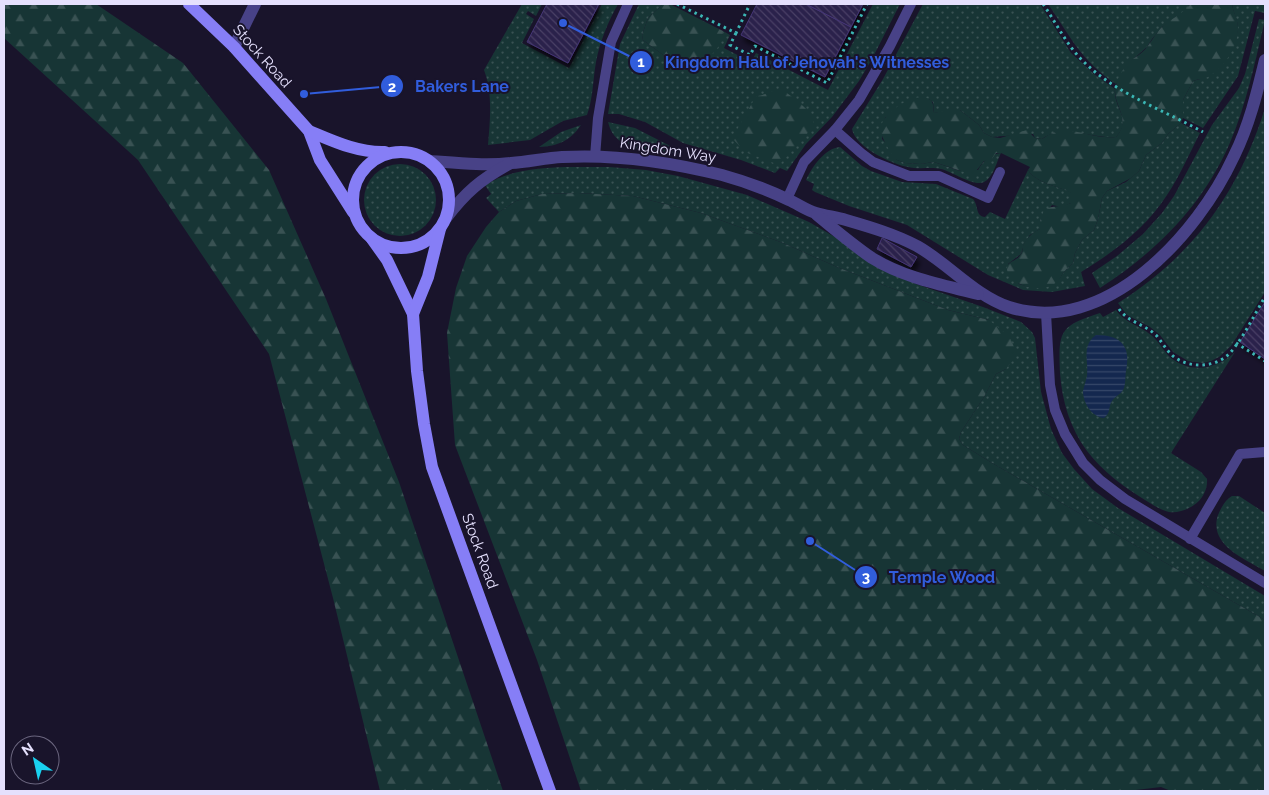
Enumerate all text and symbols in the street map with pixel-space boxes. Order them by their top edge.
street label: Stock Road [229,21,295,91]
callout: Kingdom Hall of Jehovah's Witnesses [629,47,960,78]
text: 1 [637,53,645,71]
text: Kingdom Hall of Jehovah's Witnesses [665,53,949,72]
callout: Bakers Lane [380,71,519,102]
text: Bakers Lane [415,77,509,96]
text: 2 [388,78,396,96]
street label: Kingdom Way [619,134,717,166]
street label: Stock Road [458,511,502,591]
callout: Temple Wood [854,562,1006,593]
text: 3 [862,568,870,586]
text: Temple Wood [889,568,995,587]
north arrow [10,735,60,785]
text: N [19,740,37,759]

